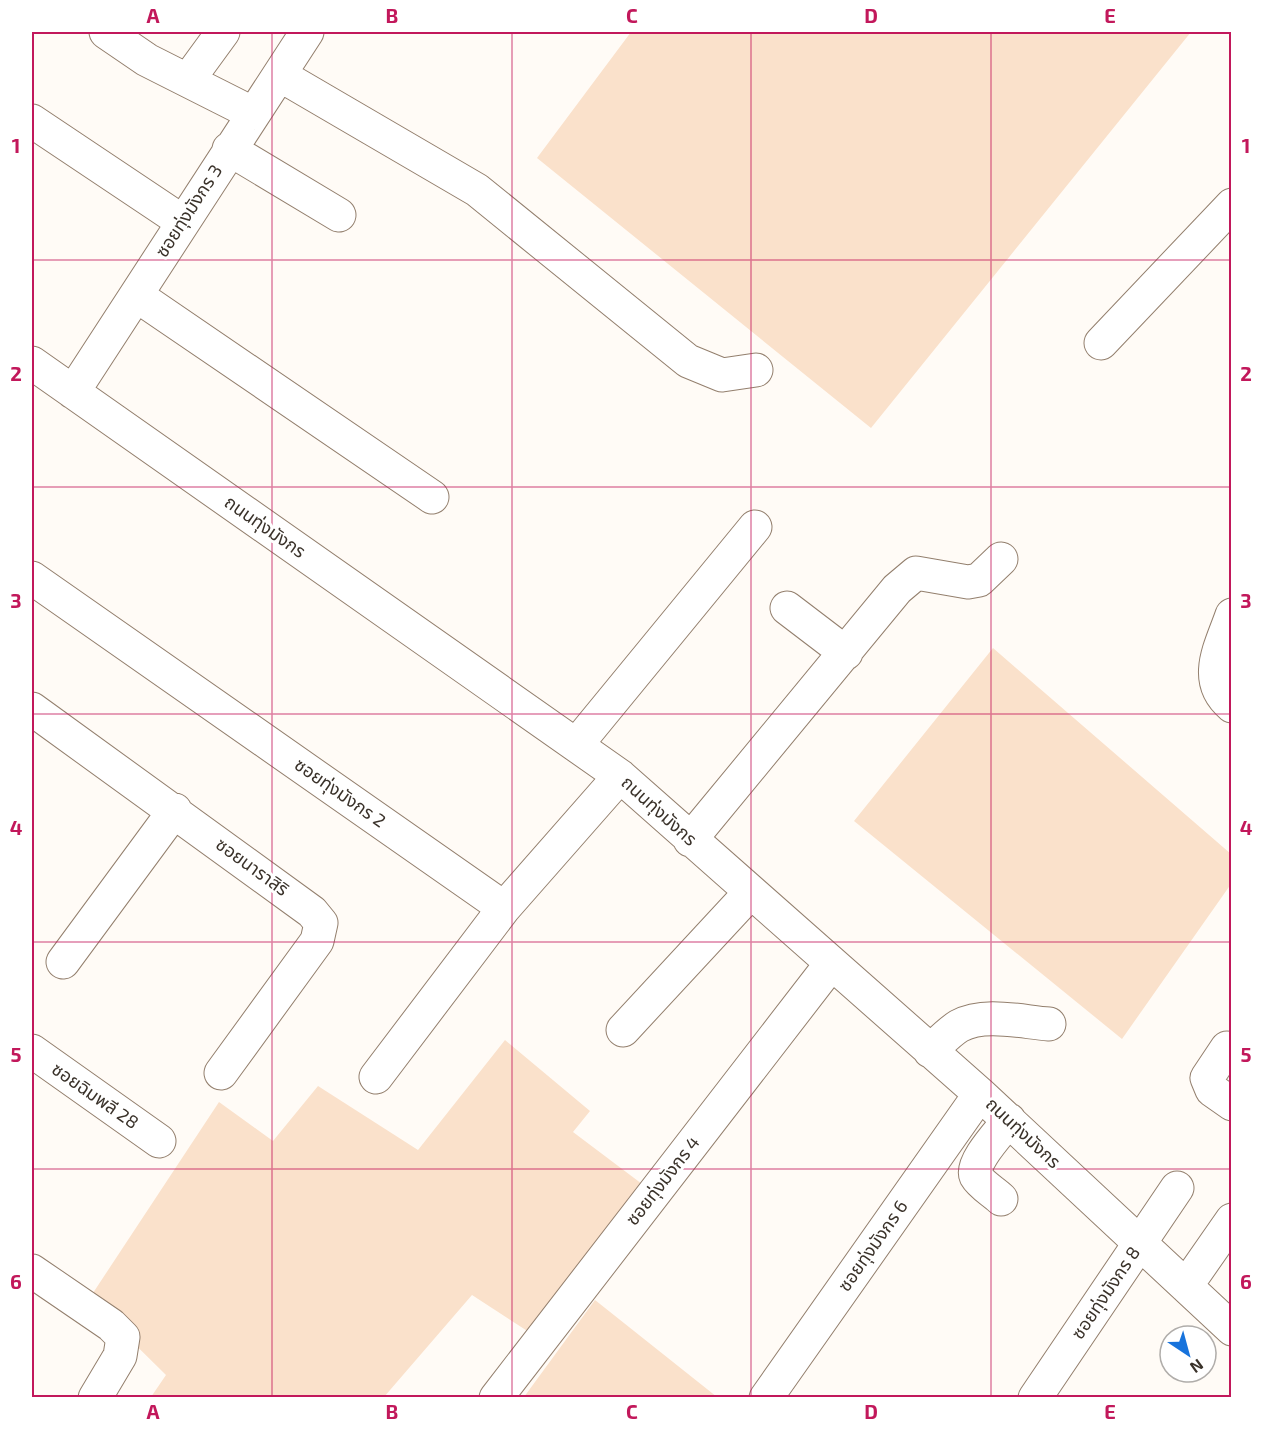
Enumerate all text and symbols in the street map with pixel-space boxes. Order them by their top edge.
text: A [146,3,160,27]
text: B [386,3,398,27]
text: C [626,3,638,27]
text: D [864,3,878,27]
text: E [1104,3,1116,27]
text: 1 [12,133,20,157]
text: 1 [1242,133,1250,157]
street label: ซอยทุ่งมังกร 3 [150,160,227,261]
text: 2 [10,361,22,385]
text: 2 [1240,361,1252,385]
street label: ถนนทุ่งมังกร [220,490,310,563]
text: 3 [10,588,22,612]
text: 3 [1240,588,1252,612]
street label: ซอยทุ่งมังกร 2 [290,753,390,832]
street label: ถนนทุ่งมังกร [617,771,702,851]
text: 4 [10,815,23,839]
text: 4 [1240,815,1253,839]
street label: ซอยนาราสิริ [212,832,293,900]
text: 5 [10,1042,22,1066]
text: 5 [1240,1042,1252,1066]
street label: ซอยฉิมพลี 28 [48,1057,143,1133]
street label: ถนนทุ่งมังกร [981,1092,1066,1173]
street label: ซอยทุ่งมังกร 4 [621,1131,705,1230]
street label: ซอยทุ่งมังกร 6 [833,1196,912,1296]
street label: ซอยทุ่งมังกร 8 [1066,1242,1145,1343]
text: 6 [10,1269,22,1293]
text: 6 [1240,1269,1252,1293]
north arrow [1158,1324,1218,1384]
text: N [1187,1355,1207,1378]
text: A [146,1399,160,1423]
text: B [386,1399,398,1423]
text: C [626,1399,638,1423]
text: D [864,1399,878,1423]
text: E [1104,1399,1116,1423]

